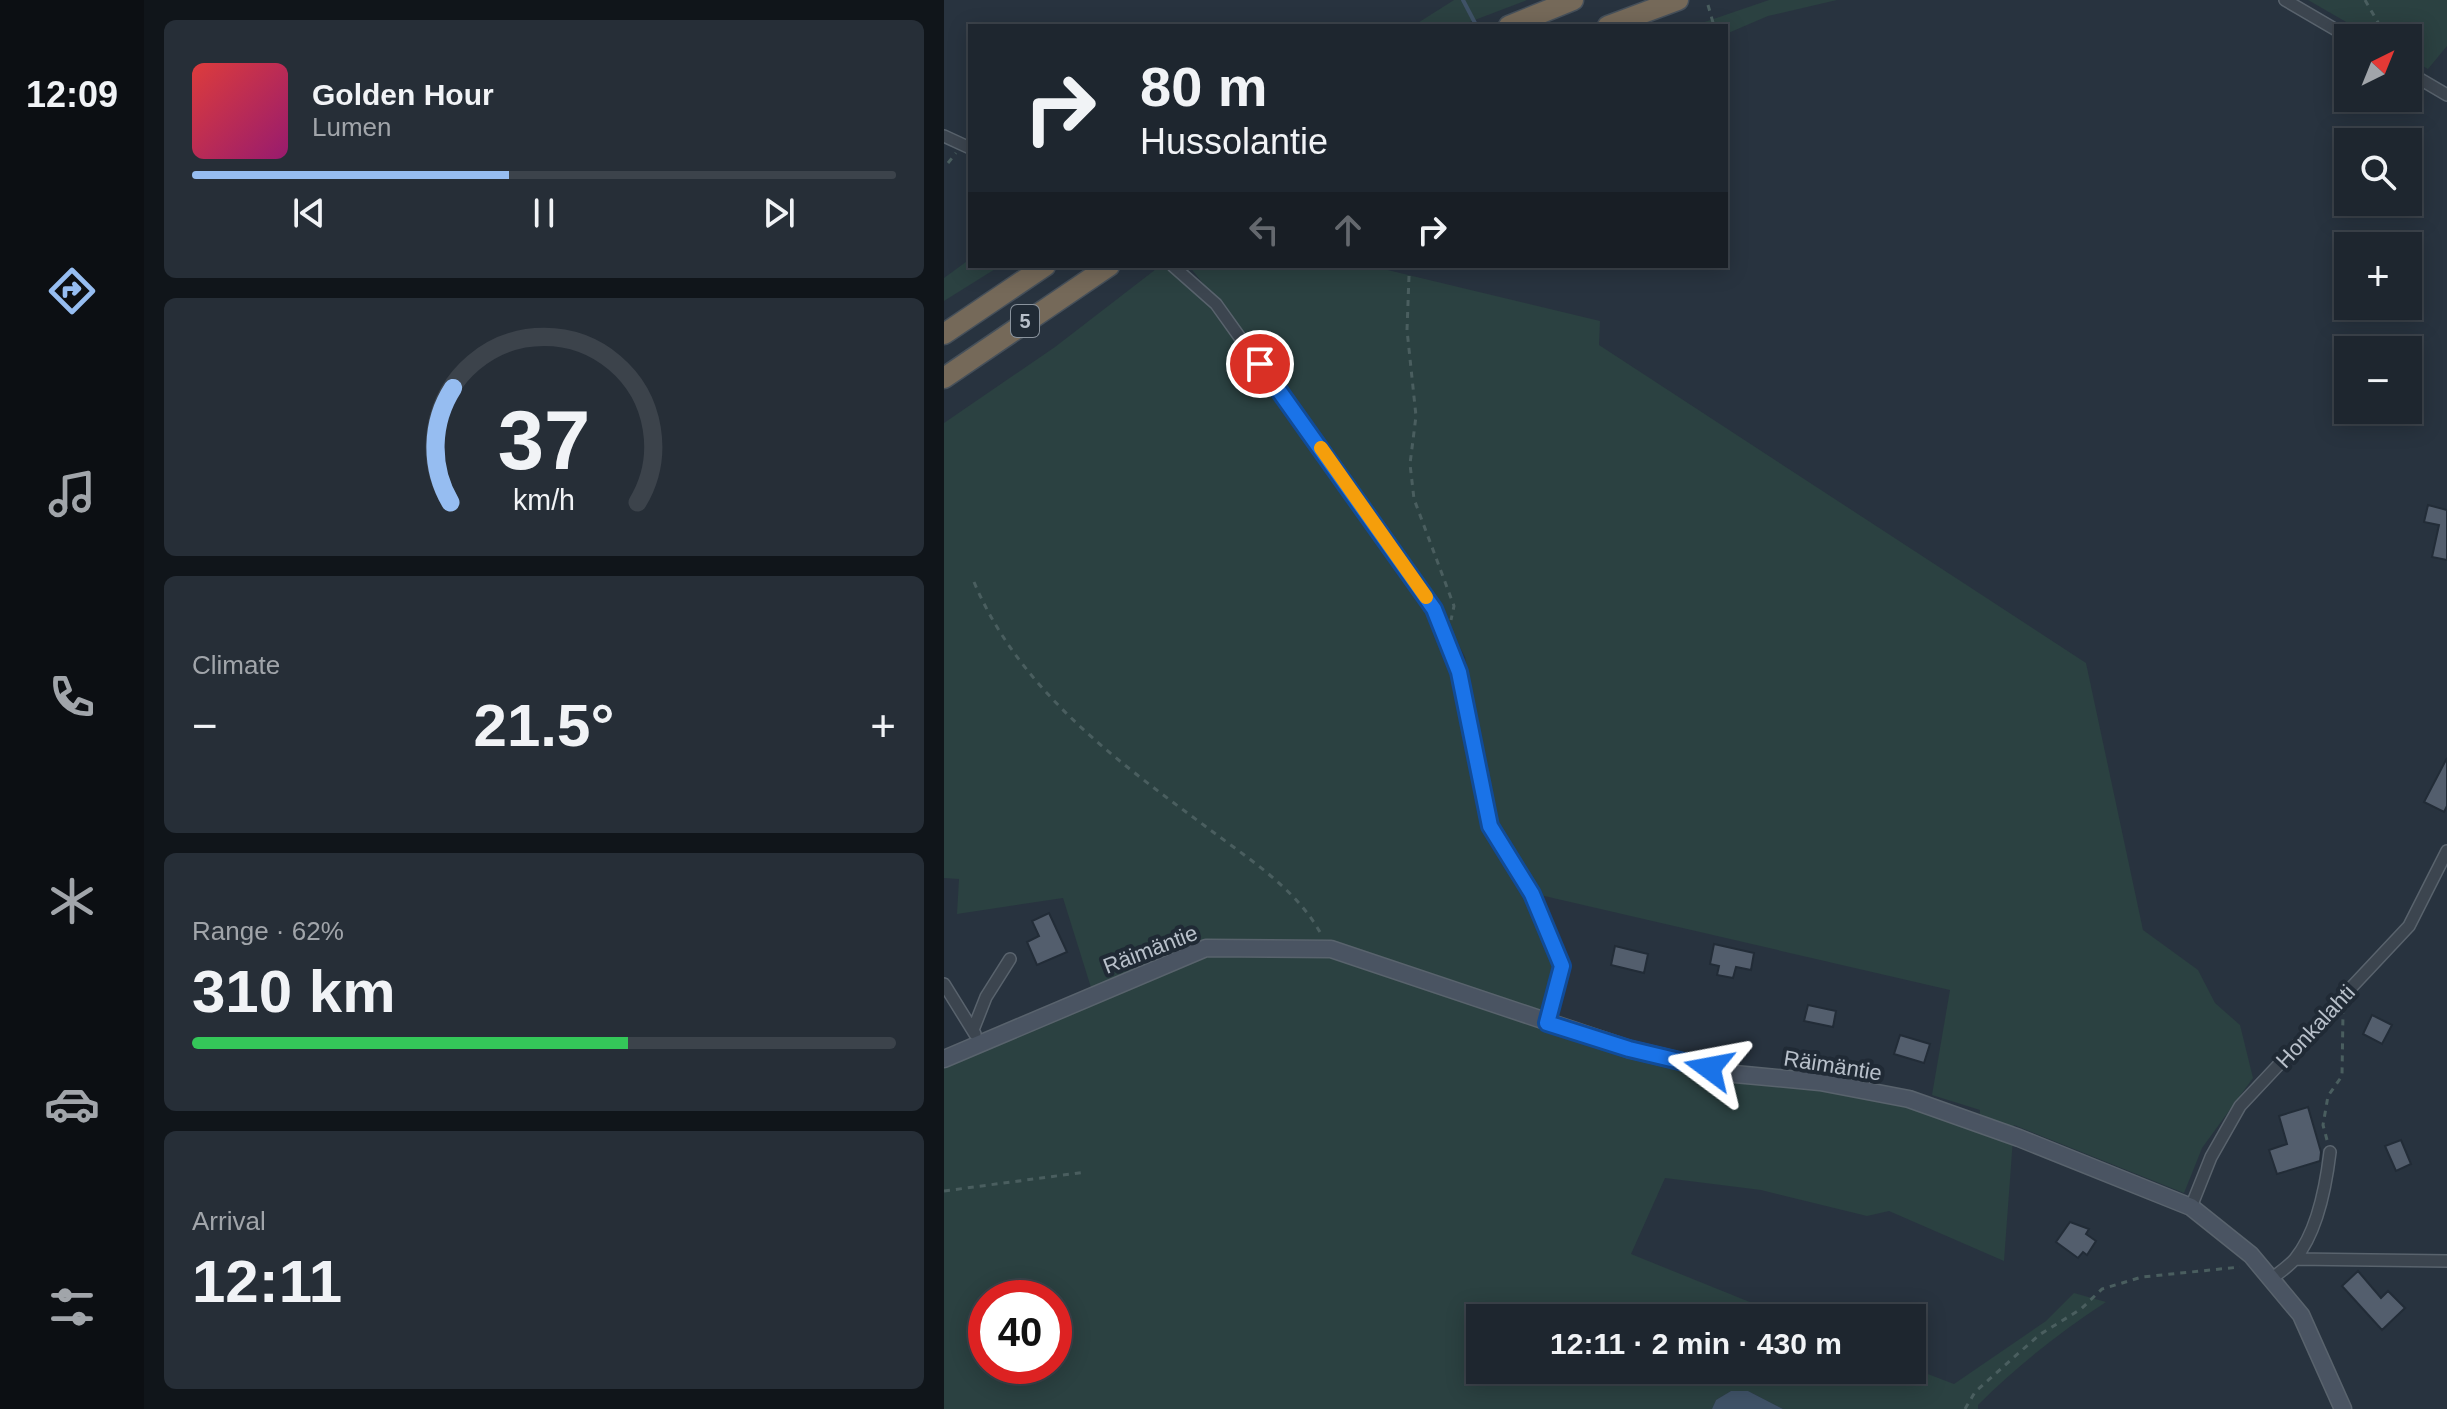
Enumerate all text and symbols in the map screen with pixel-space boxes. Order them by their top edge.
north arrow [2334,24,2422,112]
map controls [2334,24,2422,424]
text: 80 m [1140,55,1268,118]
icon: right [1008,56,1112,160]
text: 12:09 [26,74,118,115]
text: Golden Hour [312,78,494,111]
text: Lumen [312,112,392,142]
text: Hussolantie [1140,121,1328,162]
button: search [2334,128,2422,216]
icon: previous [287,191,331,235]
icon: pause [522,191,566,235]
icon: next [757,191,801,235]
icon: left [1242,208,1286,252]
icon: ahead [1326,208,1370,252]
icon: right [1410,208,1454,252]
button: + [2334,232,2422,320]
icon: directions [44,263,100,319]
road number: 5 [1011,305,1039,337]
pin [1226,330,1294,398]
button: − [2334,336,2422,424]
icon: arrive [1238,342,1282,386]
text: 37 [498,393,590,486]
icon: music [44,466,100,522]
text: km/h [513,484,575,516]
text: Climate [192,650,280,680]
icon: phone [44,669,100,725]
text: 21.5° [474,692,614,759]
text: − [192,701,218,750]
text: + [870,701,896,750]
icon: climate [44,873,100,929]
text: Range · 62% [192,916,344,946]
street label: Räimäntie [1099,920,1201,979]
text: 310 km [192,958,396,1025]
street label: Honkalahti [2271,980,2360,1073]
position arrow [1667,1026,1751,1110]
street label: Räimäntie [1782,1045,1884,1086]
icon: car [44,1076,100,1132]
text: Arrival [192,1206,266,1236]
text: 12:11 [192,1248,342,1315]
icon: filters [44,1279,100,1335]
speed limit sign: 40 [968,1280,1072,1384]
text: 12:11 · 2 min · 430 m [1550,1327,1842,1360]

